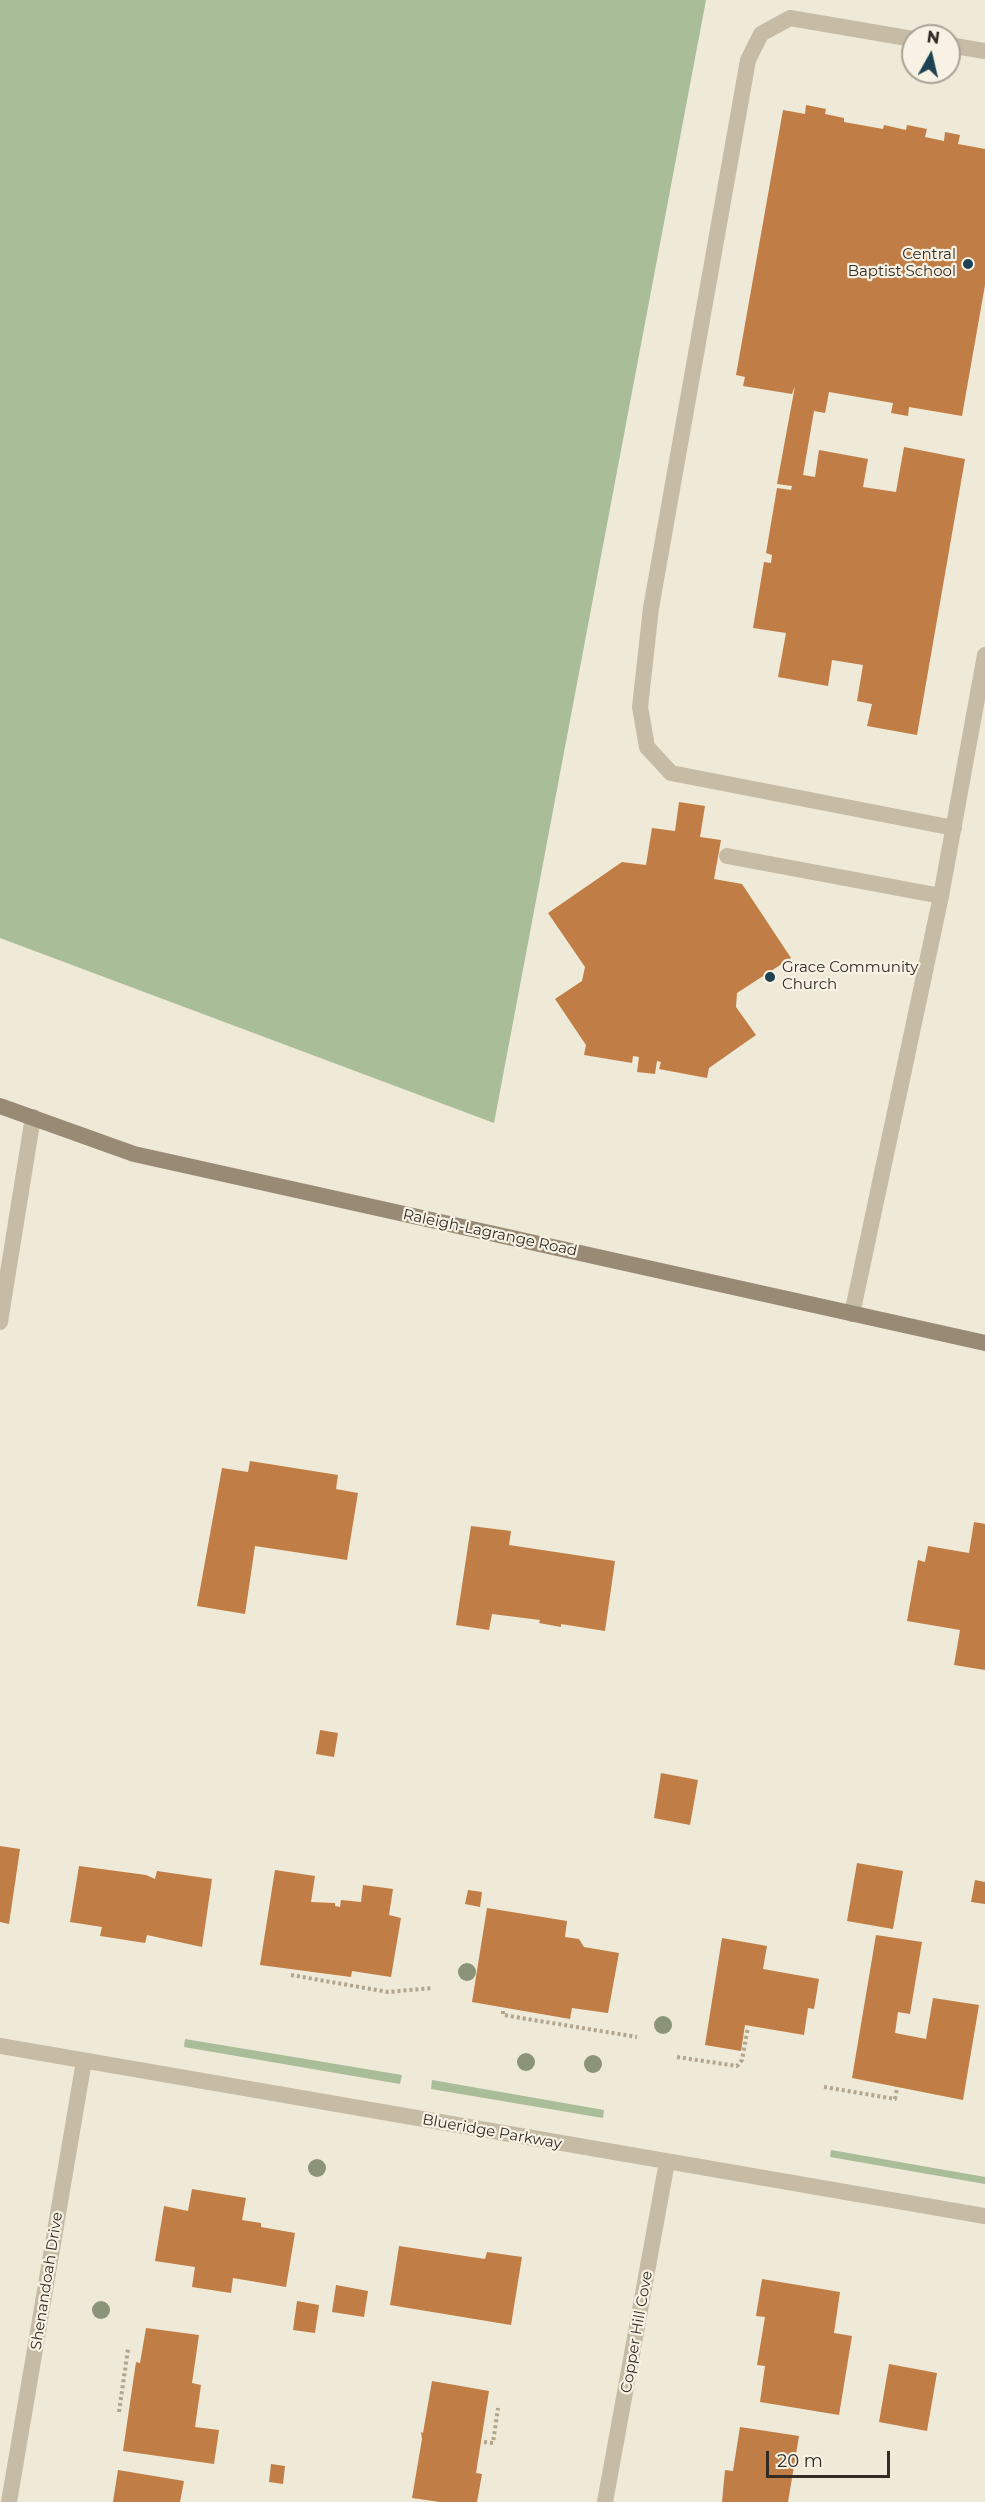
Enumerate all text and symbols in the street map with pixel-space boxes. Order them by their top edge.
north arrow [901,24,961,84]
text: N [926,27,941,48]
place label: Central Baptist School [848,246,956,281]
marker: Central Baptist School [961,257,975,271]
place label: Grace Community Church [782,959,918,994]
marker: Grace Community Church [763,970,777,984]
street label: Raleigh-Lagrange Road [401,1206,579,1260]
street label: Blueridge Parkway [421,2111,563,2153]
street label: Shenandoah Drive [27,2211,67,2351]
street label: Copper Hill Cove [617,2270,657,2394]
scale bar [769,2439,894,2477]
text: 20 m [777,2450,823,2472]

